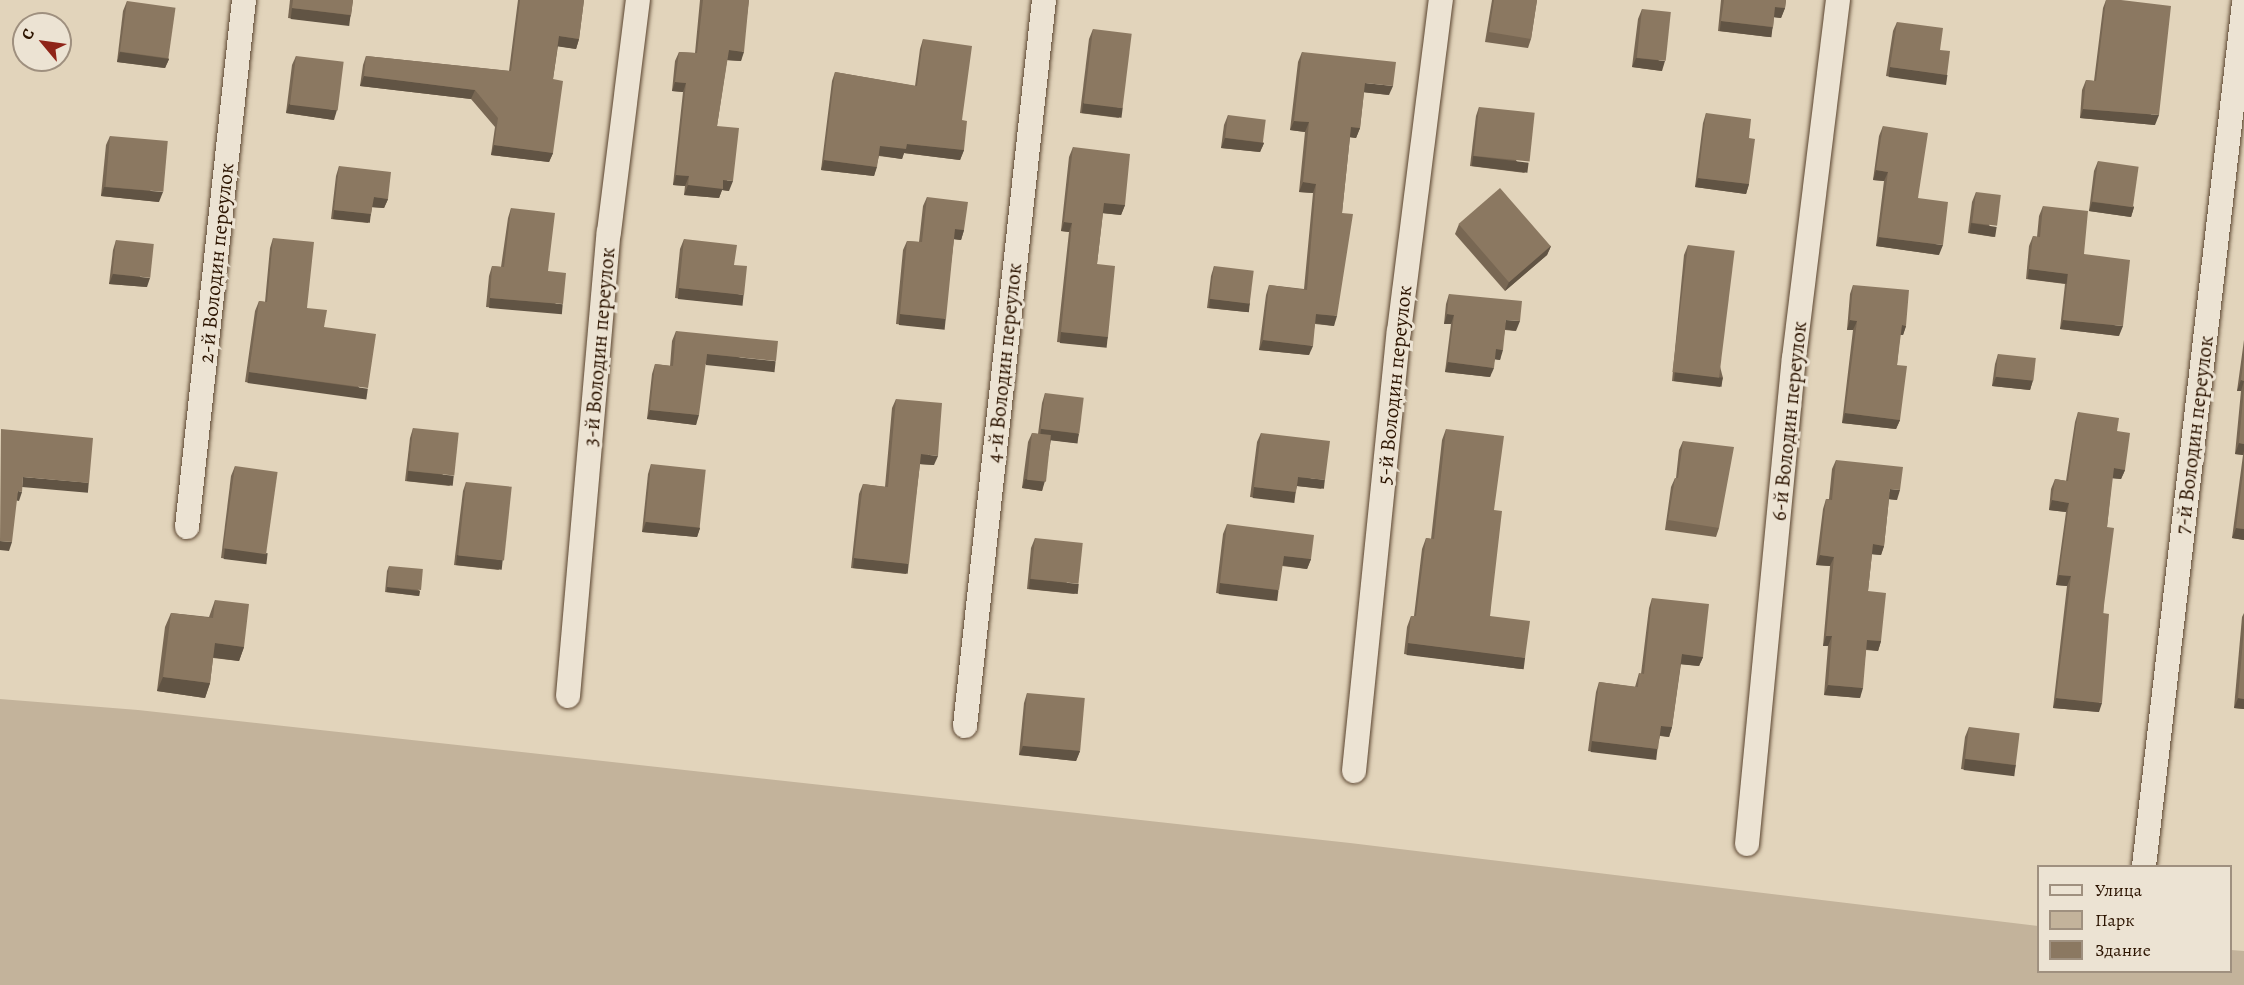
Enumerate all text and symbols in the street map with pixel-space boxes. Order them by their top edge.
north arrow [12,12,72,72]
text: С [16,25,40,44]
street label: 2-й Володин переулок [193,162,239,364]
street label: 3-й Володин переулок [578,246,620,448]
street label: 4-й Володин переулок [981,262,1027,464]
street label: 5-й Володин переулок [1371,284,1417,486]
street label: 6-й Володин переулок [1766,320,1812,522]
street label: 7-й Володин переулок [2169,334,2219,536]
legend [2037,865,2232,973]
text: Улица [2095,878,2142,902]
text: Парк [2095,908,2135,932]
text: Здание [2095,938,2151,962]

